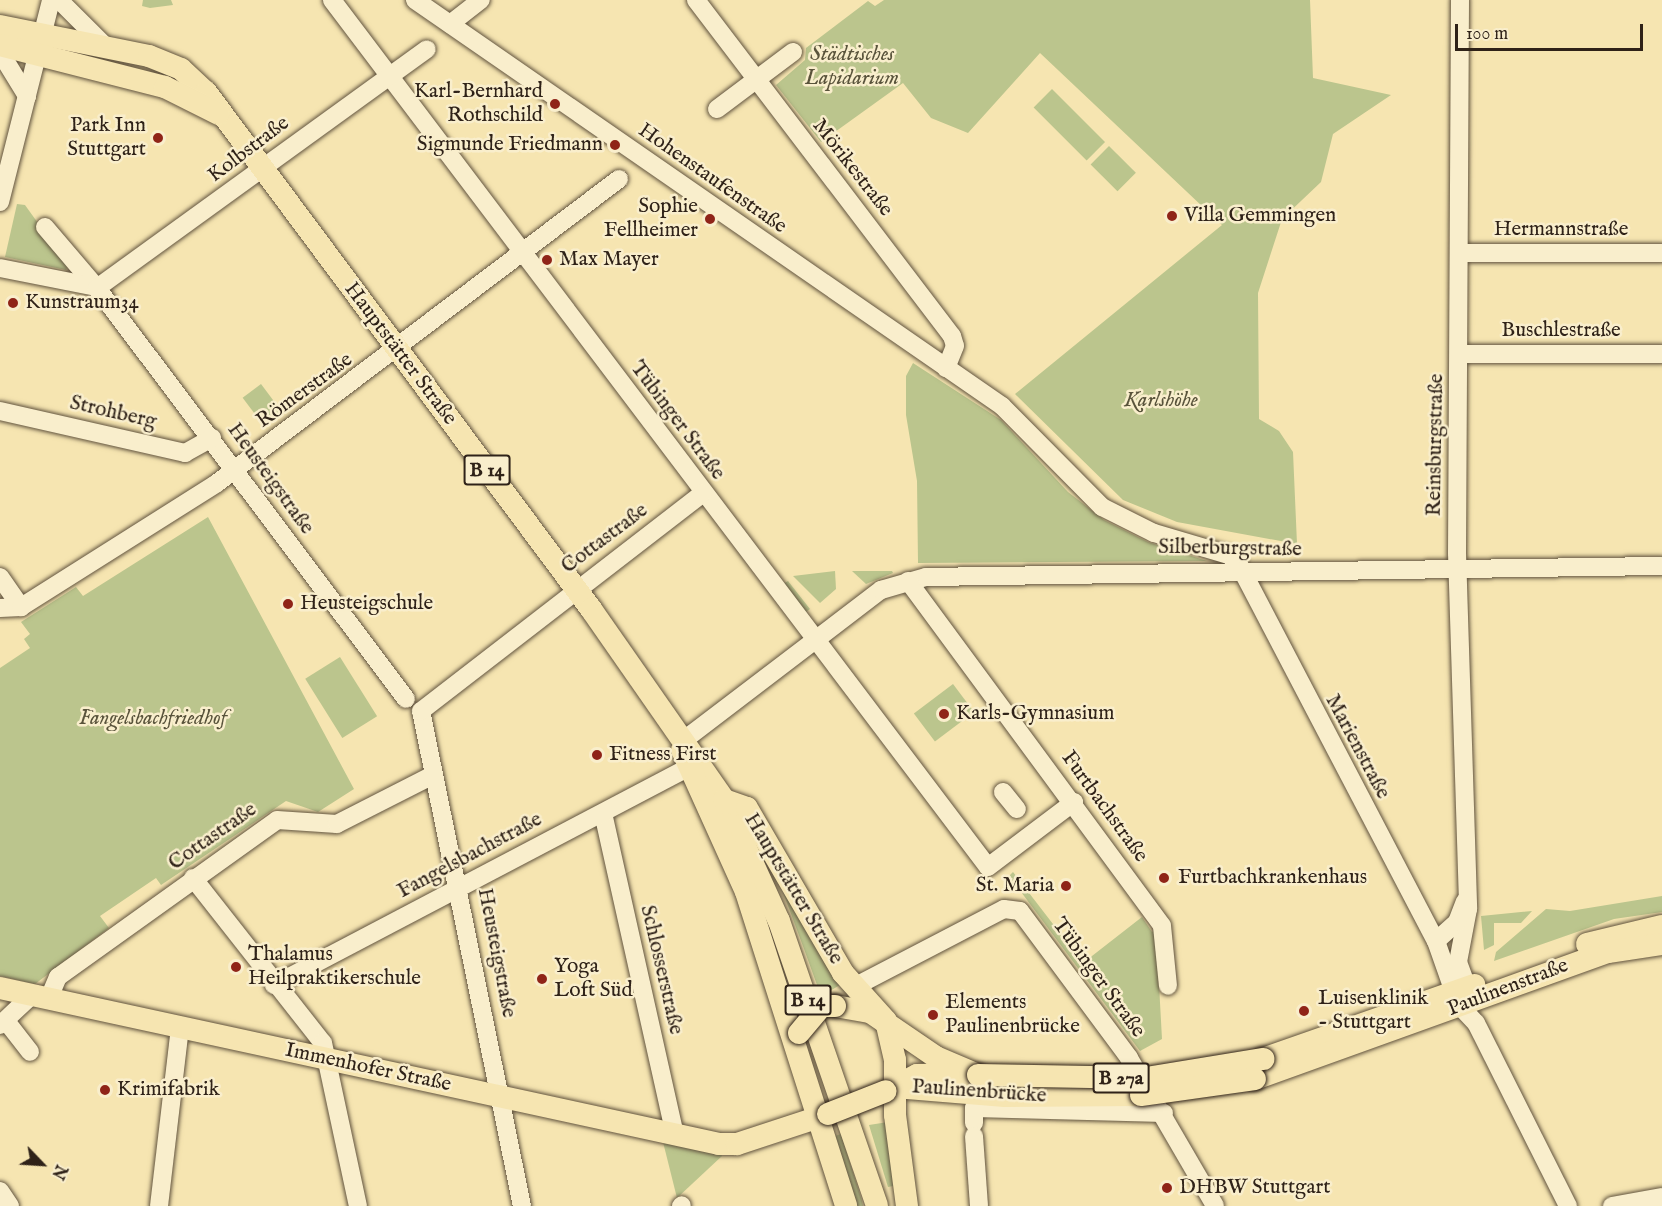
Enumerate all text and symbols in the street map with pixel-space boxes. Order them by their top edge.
scale bar [1458,12,1646,50]
text: 100 m [1466,23,1508,46]
park label: Städtisches Lapidarium [805,42,899,92]
place label: Karl-Bernhard Rothschild [414,79,543,129]
marker: Karl-Bernhard Rothschild [548,97,562,111]
street label: Kolbstraße [203,111,295,189]
place label: Park Inn Stuttgart [67,113,146,163]
street label: Mörikestraße [806,114,898,222]
street label: Hohenstaufenstraße [633,118,791,240]
marker: Park Inn Stuttgart [151,131,165,145]
place label: Sigmunde Friedmann [417,132,603,158]
marker: Sigmunde Friedmann [608,138,622,152]
place label: Sophie Fellheimer [604,194,698,244]
place label: Villa Gemmingen [1184,203,1336,229]
marker: Villa Gemmingen [1165,209,1179,223]
marker: Sophie Fellheimer [703,212,717,226]
street label: Hermannstraße [1494,217,1628,243]
place label: Max Mayer [559,247,659,273]
marker: Max Mayer [540,253,554,267]
street label: Hauptstätter Straße [338,278,462,430]
place label: Kunstraum34 [25,290,139,316]
marker: Kunstraum34 [6,296,20,310]
street label: Buschlestraße [1501,318,1621,344]
street label: Römerstraße [252,348,358,434]
street label: Tübinger Straße [624,357,730,485]
street label: Reinsburgstraße [1422,373,1450,517]
park label: Karlshöhe [1124,388,1198,414]
street label: Strohberg [67,391,159,435]
street label: Heusteigstraße [221,418,319,540]
road number: B 14 [463,453,511,487]
street label: Cottastraße [557,498,653,580]
street label: Silberburgstraße [1158,535,1302,563]
place label: Heusteigschule [300,591,433,617]
marker: Heusteigschule [281,597,295,611]
street label: Marienstraße [1319,690,1395,804]
place label: Karls-Gymnasium [956,701,1114,727]
park label: Fangelsbachfriedhof [79,706,227,732]
marker: Karls-Gymnasium [937,707,951,721]
place label: Fitness First [609,742,717,768]
street label: Furtbachstraße [1055,746,1153,868]
marker: Fitness First [590,748,604,762]
street label: Cottastraße [164,798,262,876]
street label: Fangelsbachstraße [394,807,546,905]
street label: Hauptstätter Straße [738,809,848,969]
place label: Furtbachkrankenhaus [1178,865,1367,891]
marker: Furtbachkrankenhaus [1155,869,1173,887]
place label: St. Maria [976,873,1054,899]
marker: St. Maria [1059,879,1073,893]
street label: Heusteigstraße [471,886,521,1020]
street label: Schlosserstraße [634,903,688,1037]
street label: Tübinger Straße [1046,913,1150,1043]
place label: Thalamus Heilpraktikerschule [248,942,421,992]
street label: Paulinenstraße [1444,953,1572,1023]
place label: Yoga Loft Süd [554,954,633,1004]
marker: Thalamus Heilpraktikerschule [229,960,243,974]
marker: Yoga Loft Süd [535,972,549,986]
road number: B 14 [784,983,832,1017]
place label: Luisenklinik - Stuttgart [1318,986,1428,1036]
place label: Elements Paulinenbrücke [945,990,1080,1040]
marker: Luisenklinik - Stuttgart [1295,1002,1313,1020]
marker: Elements Paulinenbrücke [926,1008,940,1022]
street label: Immenhofer Straße [283,1038,453,1098]
road number: B 27a [1092,1061,1150,1095]
street label: Paulinenbrücke [911,1075,1047,1109]
place label: Krimifabrik [117,1077,220,1103]
marker: Krimifabrik [98,1083,112,1097]
north arrow [12,1134,72,1194]
text: N [46,1161,70,1182]
place label: DHBW Stuttgart [1179,1175,1331,1201]
marker: DHBW Stuttgart [1160,1181,1174,1195]

